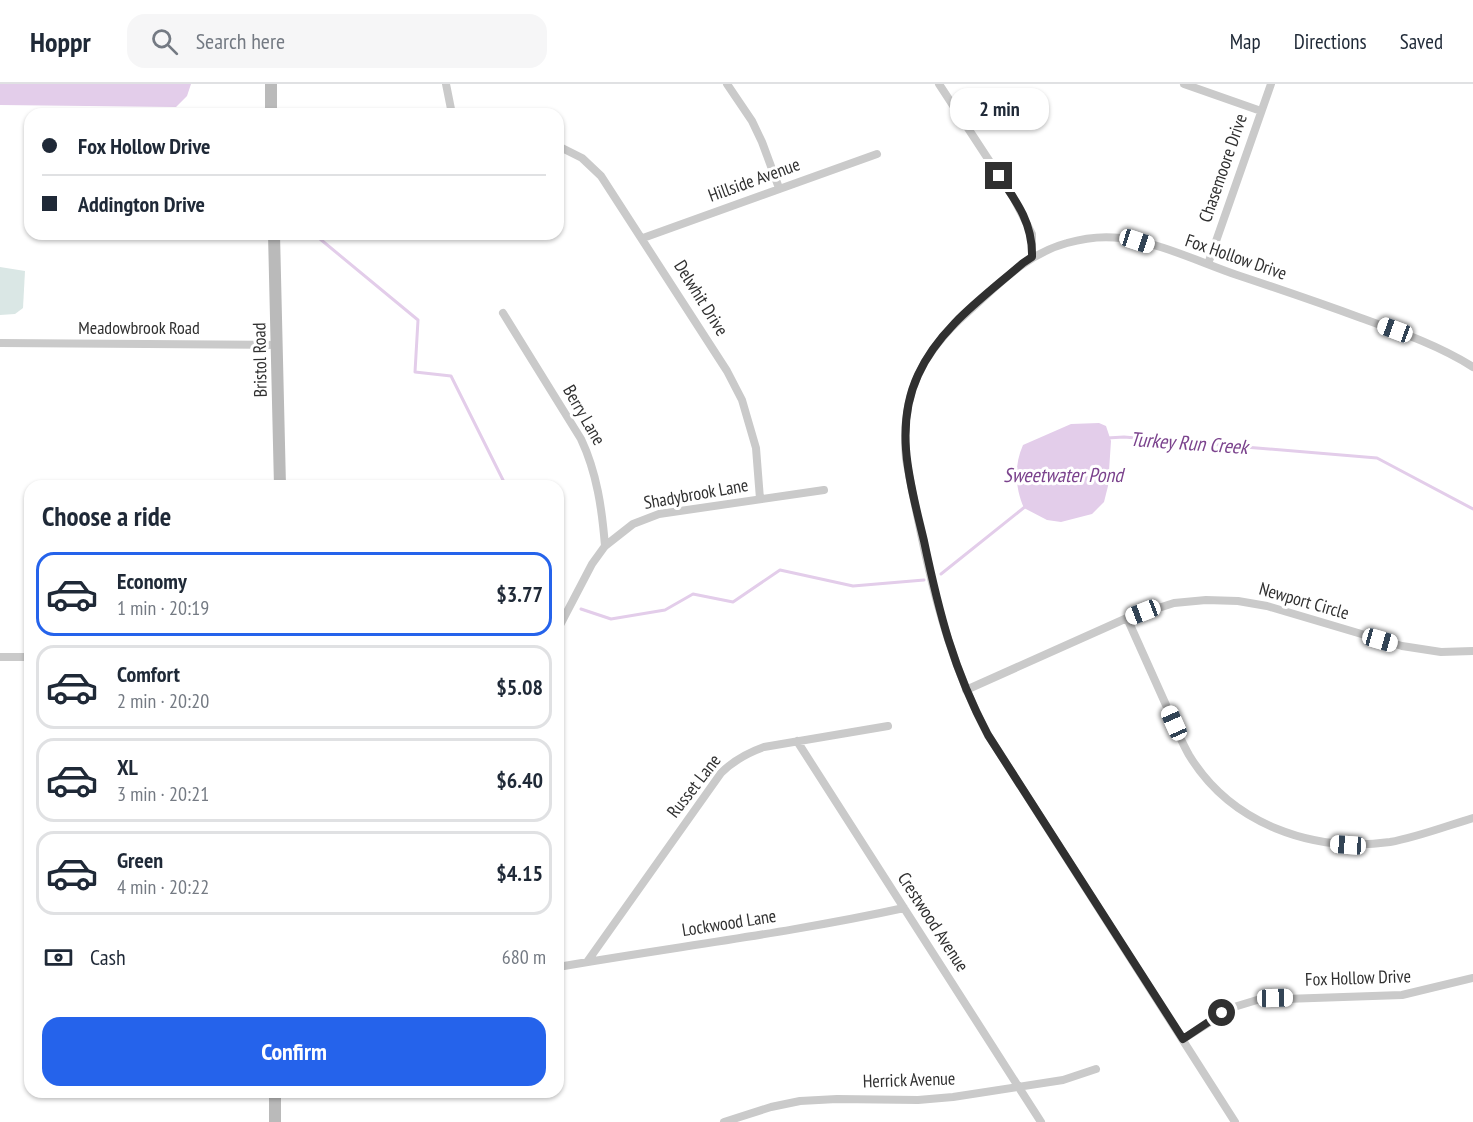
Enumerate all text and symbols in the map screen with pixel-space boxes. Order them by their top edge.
search box [127,14,547,68]
text: Hoppr [30,23,91,60]
icon: search [148,25,181,58]
text: Search here [196,27,285,55]
text: Map [1230,28,1261,55]
text: Directions [1294,28,1367,55]
text: Saved [1400,28,1443,55]
callout: 2 min [950,89,1048,131]
text: 2 min [979,96,1020,122]
street label: Chasemoore Drive [1193,111,1252,225]
text: Fox Hollow Drive [78,132,210,160]
street label: Hillside Avenue [705,152,803,207]
route end [985,162,1012,189]
text: Addington Drive [78,190,205,218]
car [1117,227,1157,255]
street label: Fox Hollow Drive [1182,228,1290,285]
street label: Delwhit Drive [669,256,734,340]
car [1375,315,1415,345]
street label: Meadowbrook Road [78,316,200,339]
street label: Bristol Road [247,322,272,398]
street label: Berry Lane [558,381,611,449]
water label: Turkey Run Creek [1129,426,1251,460]
water label: Sweetwater Pond [1003,462,1125,488]
street label: Shadybrook Lane [642,473,750,514]
text: Choose a ride [42,499,171,533]
icon: car [45,567,99,621]
text: Economy [117,567,187,595]
street label: Newport Circle [1257,577,1352,624]
text: $3.77 [496,580,543,608]
text: 1 min · 20:19 [117,595,209,621]
car [1123,597,1163,627]
car [1360,626,1400,654]
icon: car [45,660,99,714]
text: Comfort [117,660,180,688]
text: $5.08 [496,673,543,701]
text: 2 min · 20:20 [117,688,209,714]
car [1158,703,1190,743]
street label: Russet Lane [662,749,726,822]
icon: car [45,753,99,807]
text: XL [117,753,138,781]
text: $6.40 [496,766,543,794]
text: 3 min · 20:21 [117,781,209,807]
car [1329,835,1367,855]
icon: car [45,846,99,900]
text: Green [117,846,163,874]
text: $4.15 [496,859,543,887]
street label: Crestwood Avenue [893,868,974,976]
text: 4 min · 20:22 [117,874,209,900]
street label: Lockwood Lane [680,904,778,941]
icon: cash [42,941,75,974]
text: Cash [90,943,126,971]
text: 680 m [502,944,546,970]
street label: Fox Hollow Drive [1305,964,1411,991]
car [1257,989,1293,1007]
route start [1208,999,1235,1026]
button: Confirm [42,1017,546,1086]
street label: Herrick Avenue [862,1066,956,1093]

